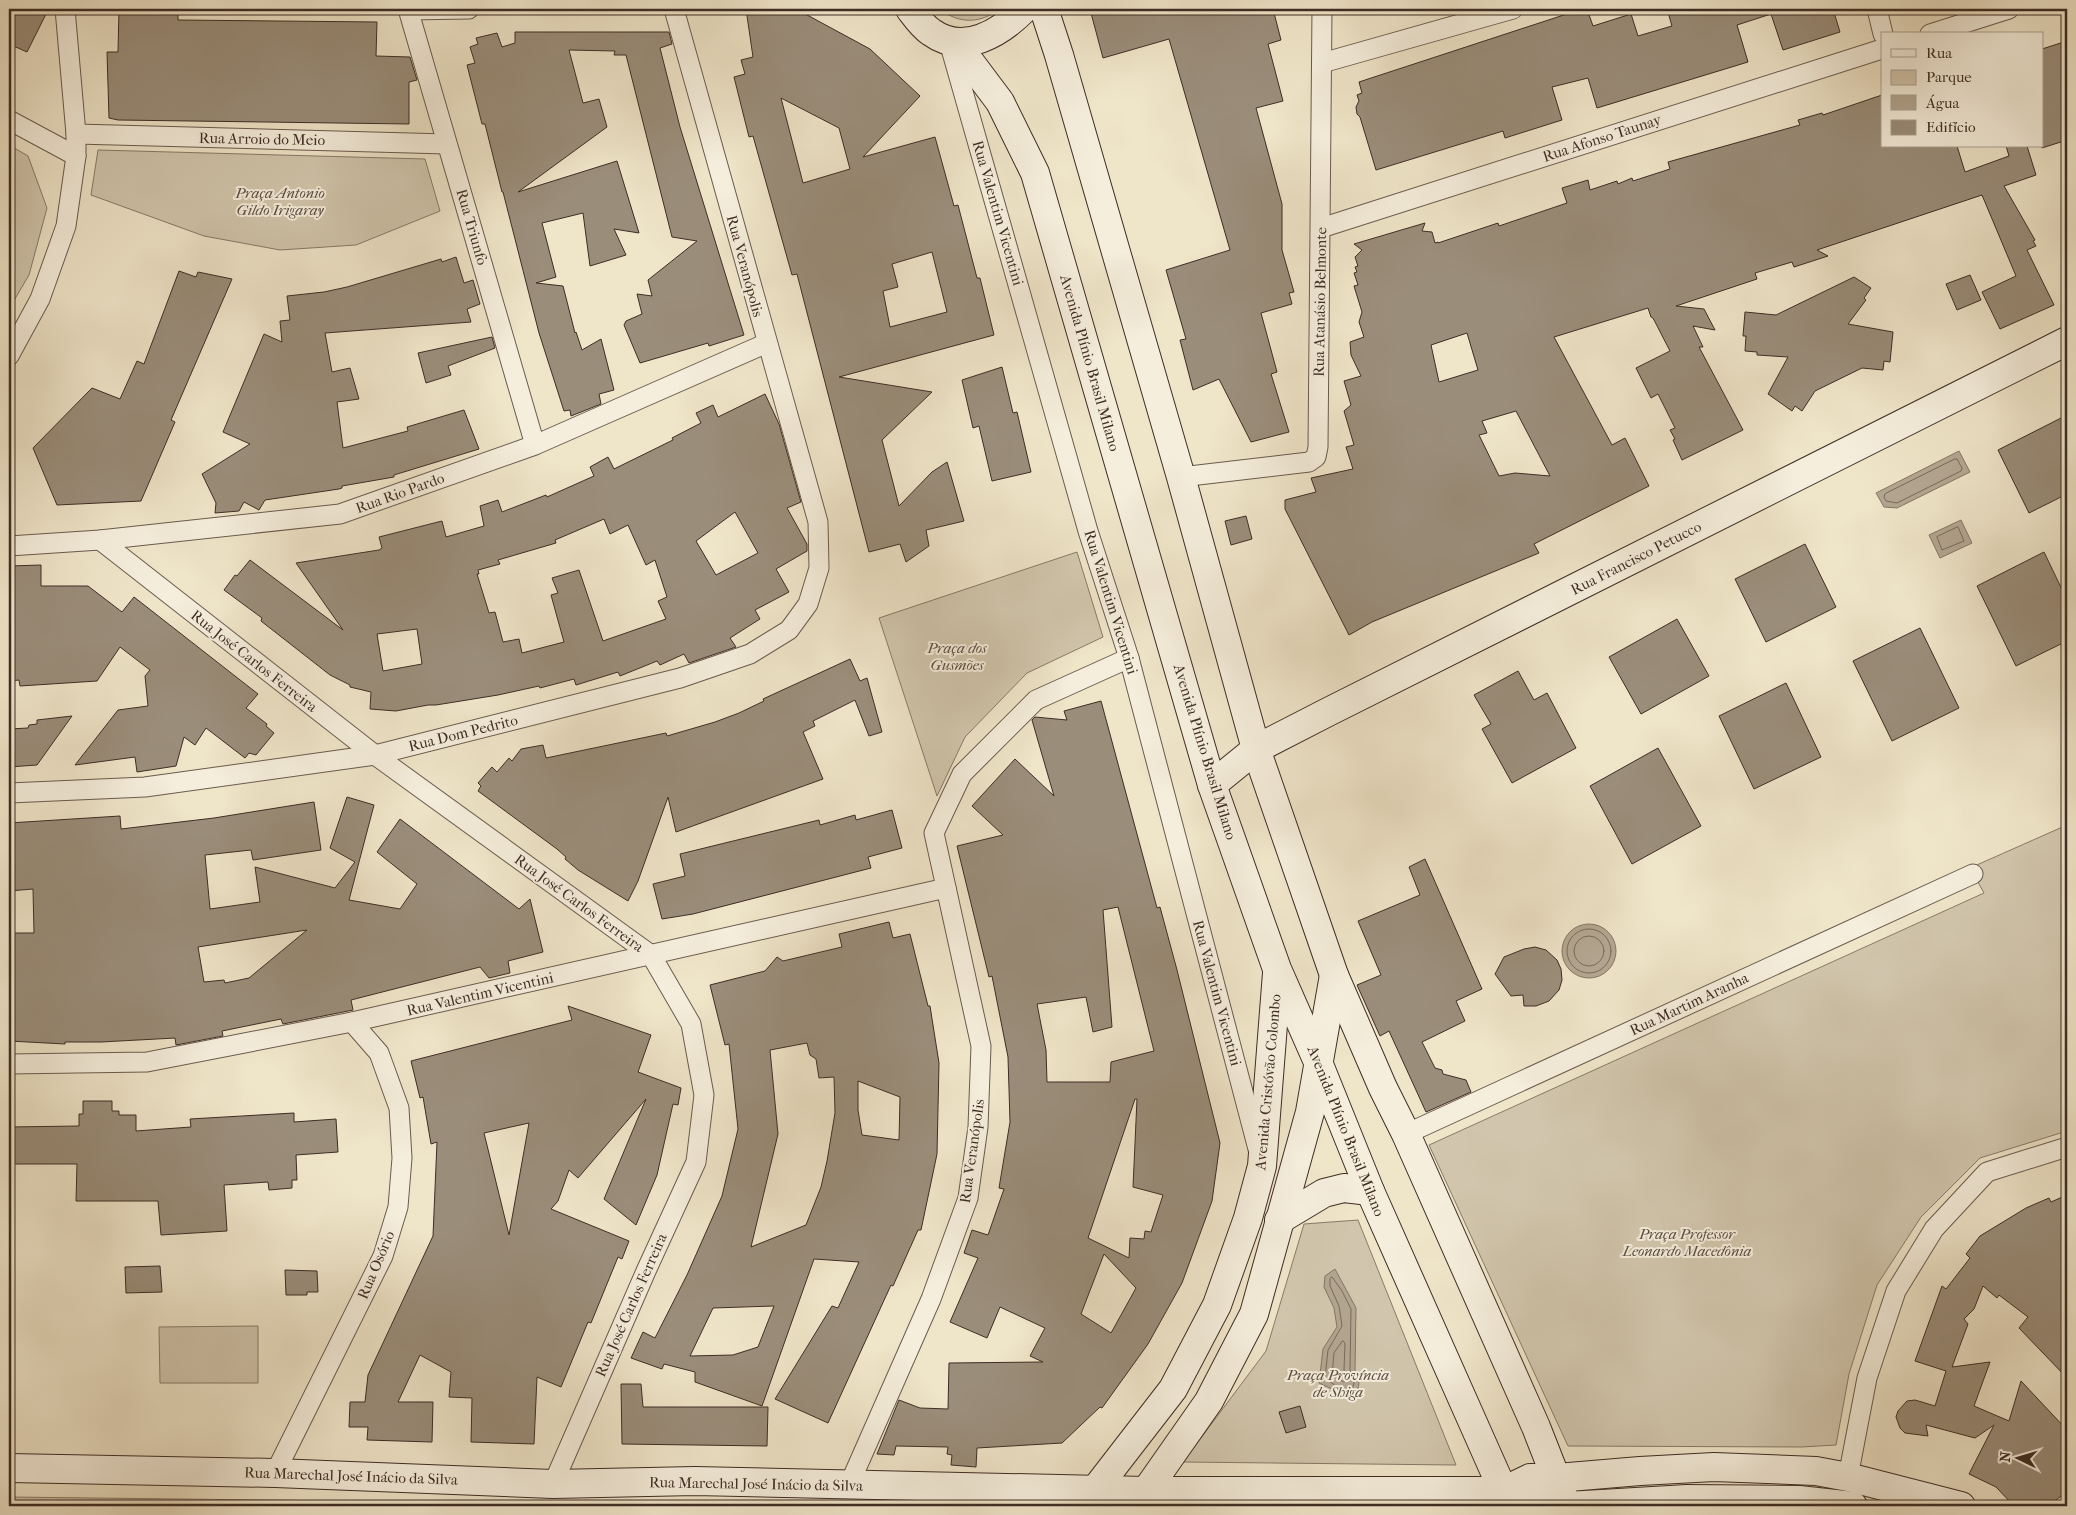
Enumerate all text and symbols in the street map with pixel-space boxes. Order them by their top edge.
legend [1881,32,2044,148]
text: Rua [1926,44,1953,62]
text: Parque [1926,68,1972,86]
text: Água [1925,94,1960,112]
street label: Rua Afonso Taunay [1540,110,1665,166]
text: Edifício [1926,118,1976,136]
street label: Rua Arroio do Meio [199,129,326,149]
street label: Rua Valentim Vicentini [969,138,1028,288]
park label: Praça Antonio Gildo Irigaray [234,184,325,219]
street label: Rua Triunfo [453,187,492,268]
street label: Rua Veranópolis [723,213,767,319]
street label: Rua Atanásio Belmonte [1310,226,1330,377]
street label: Avenida Plínio Brasil Milano [1056,272,1124,454]
street label: Rua Rio Pardo [353,468,447,517]
street label: Rua Francisco Petucco [1568,517,1705,599]
street label: Rua Valentim Vicentini [1080,528,1142,677]
street label: Rua José Carlos Ferreira [187,606,322,717]
park label: Praça dos Gusmões [926,639,987,674]
street label: Avenida Plínio Brasil Milano [1169,661,1240,842]
street label: Rua Dom Pedrito [407,711,520,755]
street label: Rua José Carlos Ferreira [511,850,648,957]
street label: Rua Valentim Vicentini [1189,918,1245,1068]
street label: Rua Valentim Vicentini [405,968,556,1020]
street label: Rua Martim Aranha [1627,968,1752,1039]
street label: Avenida Cristóvão Colombo [1251,993,1285,1172]
street label: Avenida Plínio Brasil Milano [1303,1042,1389,1219]
street label: Rua Veranópolis [956,1097,988,1204]
park label: Praça Professor Leonardo Macedônia [1622,1225,1752,1260]
street label: Rua Osório [354,1228,399,1302]
street label: Rua José Carlos Ferreira [591,1229,671,1380]
park label: Praça Província de Shiga [1286,1366,1389,1401]
north arrow [1994,1432,2044,1482]
text: N [1997,1451,2015,1463]
street label: Rua Marechal José Inácio da Silva [244,1463,459,1489]
street label: Rua Marechal José Inácio da Silva [649,1473,864,1495]

